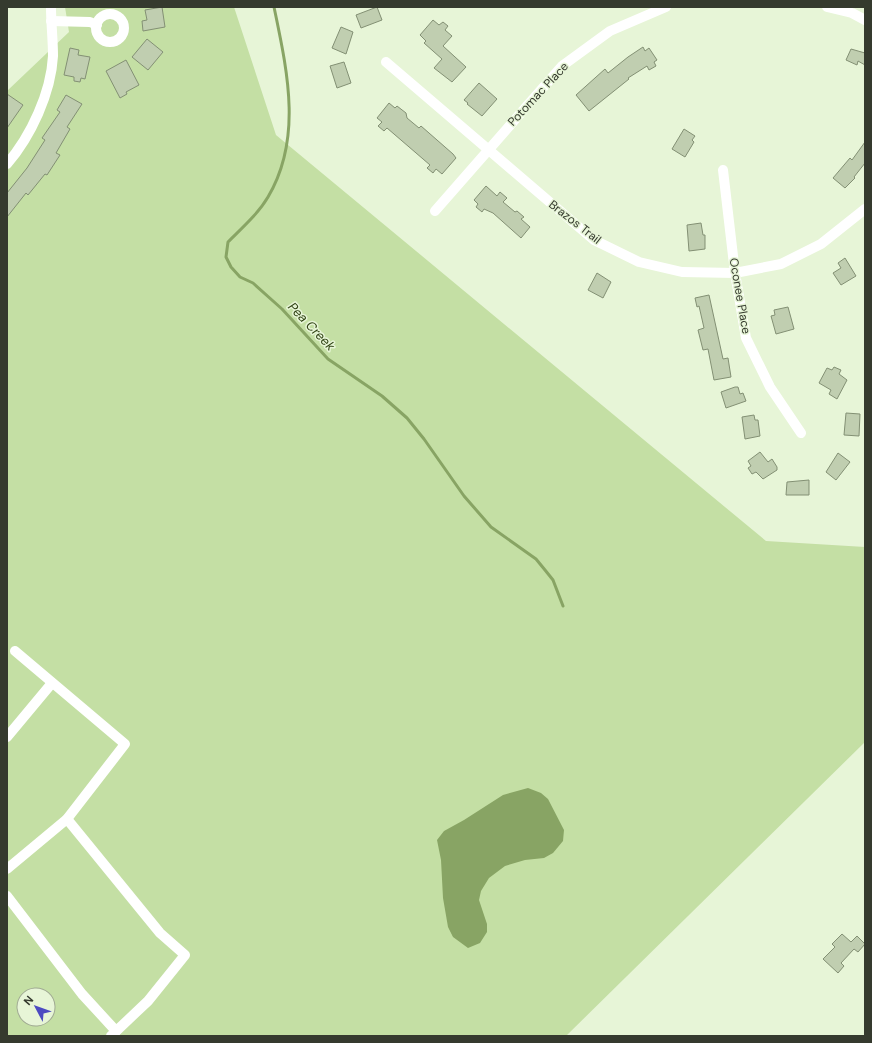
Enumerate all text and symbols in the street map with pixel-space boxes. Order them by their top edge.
street label: Potomac Place [504,58,572,130]
street label: Brazos Trail [545,196,605,248]
street label: Oconee Place [725,257,755,335]
water label: Pea Creek [284,298,339,354]
north arrow [16,987,56,1027]
text: N [21,993,36,1008]

